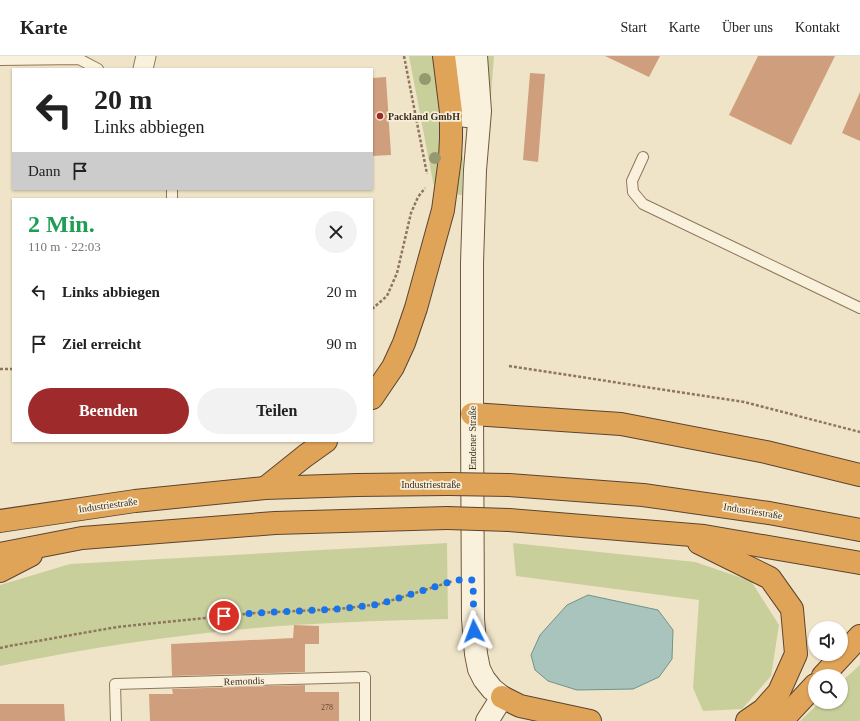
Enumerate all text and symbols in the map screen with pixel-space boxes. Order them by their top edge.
text: Karte [20,17,67,38]
text: Start [620,20,647,35]
text: Karte [669,20,700,35]
text: Über uns [722,20,773,35]
text: Kontakt [795,20,840,35]
icon: left [28,84,80,136]
text: 20 m [94,84,152,115]
marker: Packland GmbH [375,111,385,121]
place label: Packland GmbH [388,111,460,122]
text: Links abbiegen [94,117,204,137]
icon: arrive [69,160,91,182]
text: Dann [28,163,61,179]
text: 2 Min. [28,211,95,237]
button: close [315,211,357,253]
text: 110 m · 22:03 [28,239,101,254]
icon: left [28,281,50,303]
text: Links abbiegen [62,284,160,300]
text: 20 m [327,284,357,300]
icon: arrive [28,333,50,355]
text: Ziel erreicht [62,336,141,352]
text: 90 m [327,336,357,352]
button: Beenden [28,388,189,434]
button: Teilen [197,388,357,434]
street label: Emdener Straße [467,405,478,470]
street label: Industriestraße [401,479,461,490]
street label: Industriestraße [78,495,139,515]
street label: Industriestraße [723,501,784,521]
pin [207,599,241,633]
icon: arrive [213,605,235,627]
position arrow [453,610,495,652]
map controls [808,621,848,709]
button: sound [808,621,848,661]
button: search [808,669,848,709]
street label: Remondis [224,675,265,687]
house number: 278 [321,703,333,712]

